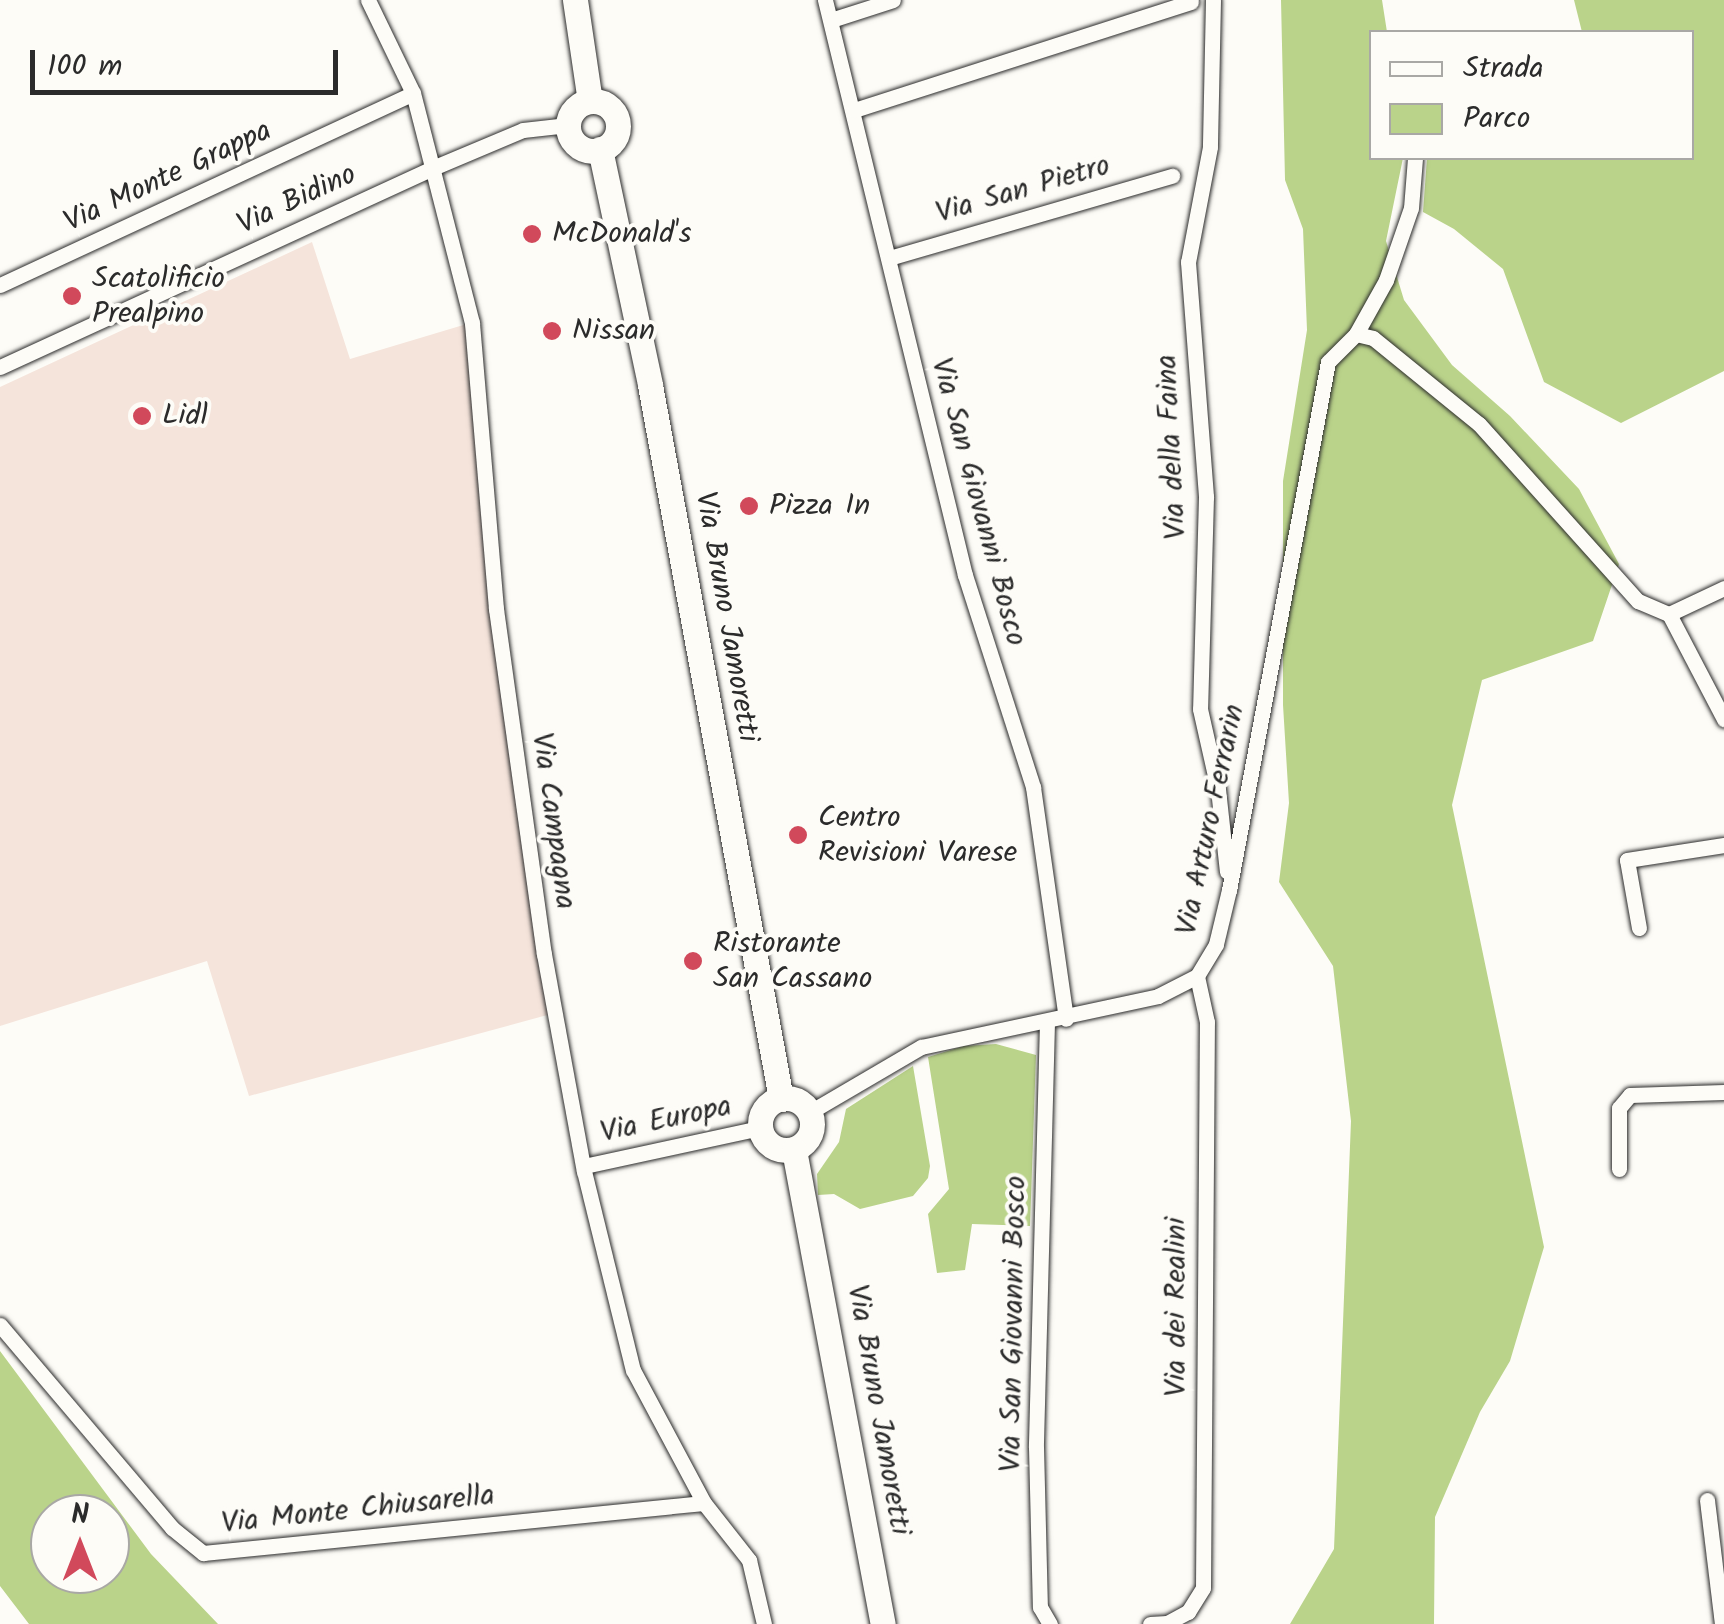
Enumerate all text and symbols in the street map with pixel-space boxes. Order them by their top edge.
scale bar [35,30,342,92]
legend [1369,30,1694,160]
text: 100 m [47,43,122,91]
text: Strada [1463,45,1544,93]
text: Parco [1463,95,1530,143]
street label: Via Monte Grappa [59,113,277,241]
street label: Via San Pietro [932,148,1114,232]
street label: Via Bidino [232,157,362,243]
place label: McDonald's [552,216,691,252]
marker: McDonald's [521,223,543,245]
place label: Scatolificio Prealpino [92,261,225,332]
marker: Scatolificio Prealpino [61,285,83,307]
place label: Nissan [572,313,655,349]
marker: Nissan [541,320,563,342]
street label: Via della Faina [1149,353,1195,541]
street label: Via San Giovanni Bosco [922,354,1034,650]
place label: Lidl [162,398,208,434]
marker: Lidl [131,405,153,427]
place label: Pizza In [769,488,870,524]
street label: Via Bruno Jamoretti [686,489,766,745]
marker: Pizza In [738,495,760,517]
street label: Via Arturo Ferrarin [1169,701,1253,939]
street label: Via Campagna [523,730,583,912]
place label: Centro Revisioni Varese [818,800,1017,870]
marker: Centro Revisioni Varese [787,824,809,846]
place label: Ristorante San Cassano [713,926,872,996]
marker: Ristorante San Cassano [682,950,704,972]
street label: Via Europa [597,1089,735,1151]
street label: Via San Giovanni Bosco [993,1175,1035,1473]
street label: Via dei Realini [1159,1217,1195,1397]
street label: Via Bruno Jamoretti [838,1282,918,1538]
street label: Via Monte Chiusarella [220,1478,496,1542]
text: N [71,1493,89,1538]
north arrow [30,1494,130,1594]

